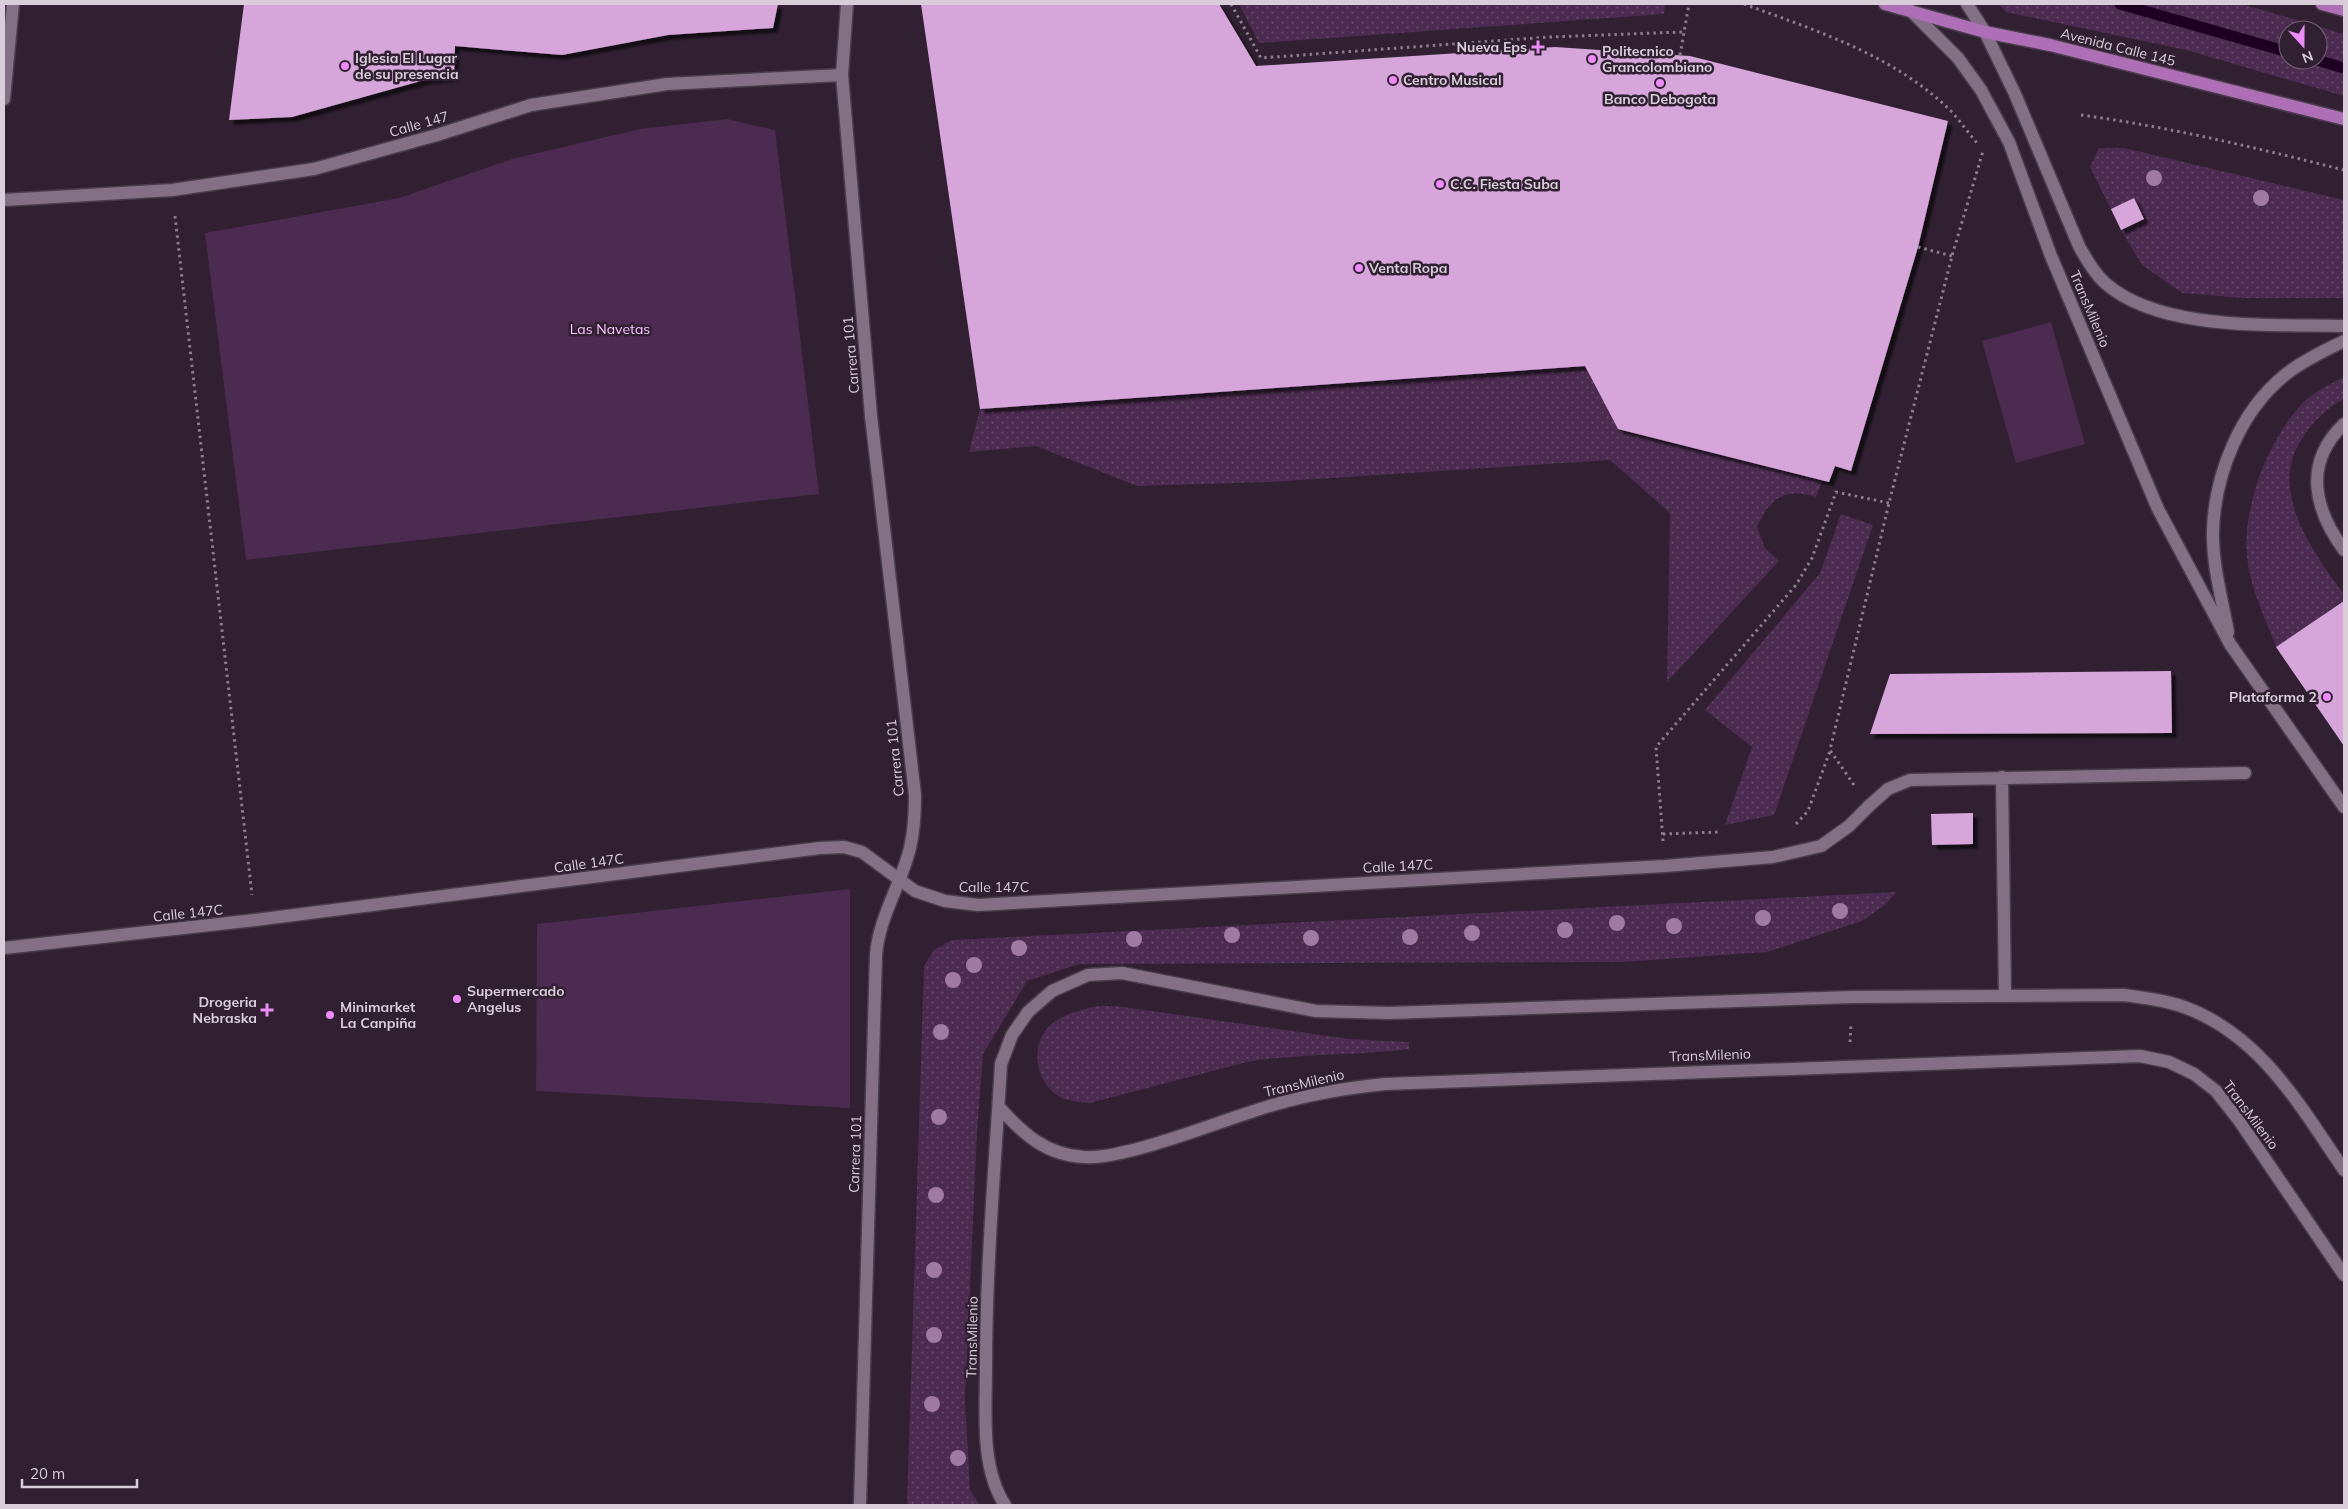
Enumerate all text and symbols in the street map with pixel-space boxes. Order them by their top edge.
north arrow [2278,20,2328,70]
street label: Avenida Calle 145 [2059,24,2177,70]
place label: Nueva Eps [1457,38,1527,56]
marker: Nueva Eps [1531,40,1545,54]
place label: Politecnico Grancolombiano [1602,42,1712,76]
text: N [2299,47,2316,67]
place label: Iglesia El Lugar de su presencia [355,49,459,83]
marker: Politecnico Grancolombiano [1586,53,1598,65]
marker: Iglesia El Lugar de su presencia [339,60,351,72]
place label: Centro Musical [1403,71,1502,89]
marker: Centro Musical [1387,74,1399,86]
marker: Banco Debogota [1654,77,1666,89]
place label: Banco Debogota [1604,90,1716,108]
street label: Calle 147 [387,107,451,141]
place label: C.C. Fiesta Suba [1450,175,1559,193]
marker: C.C. Fiesta Suba [1434,178,1446,190]
place label: Venta Ropa [1368,259,1447,277]
marker: Venta Ropa [1353,262,1365,274]
street label: TransMilenio [2066,268,2114,350]
street label: Carrera 101 [839,316,863,394]
park label: Las Navetas [570,320,650,338]
place label: Plataforma 2 [2229,688,2317,706]
marker: Plataforma 2 [2321,691,2333,703]
street label: Carrera 101 [882,718,908,798]
street label: Calle 147C [553,849,625,877]
street label: Calle 147C [1362,855,1434,877]
street label: Calle 147C [959,878,1029,896]
street label: Calle 147C [152,900,224,926]
place label: Supermercado Angelus [467,982,565,1016]
place label: Drogeria Nebraska [193,993,257,1027]
marker: Supermercado Angelus [451,993,463,1005]
place label: Minimarket La Canpiña [340,998,416,1032]
marker: Drogeria Nebraska [261,1004,273,1016]
marker: Minimarket La Canpiña [324,1009,336,1021]
street label: TransMilenio [1669,1045,1751,1065]
street label: TransMilenio [1262,1065,1346,1101]
street label: TransMilenio [2219,1077,2283,1153]
street label: Carrera 101 [845,1115,865,1193]
street label: TransMilenio [962,1296,982,1378]
scale bar [22,1456,138,1488]
text: 20 m [30,1464,65,1483]

